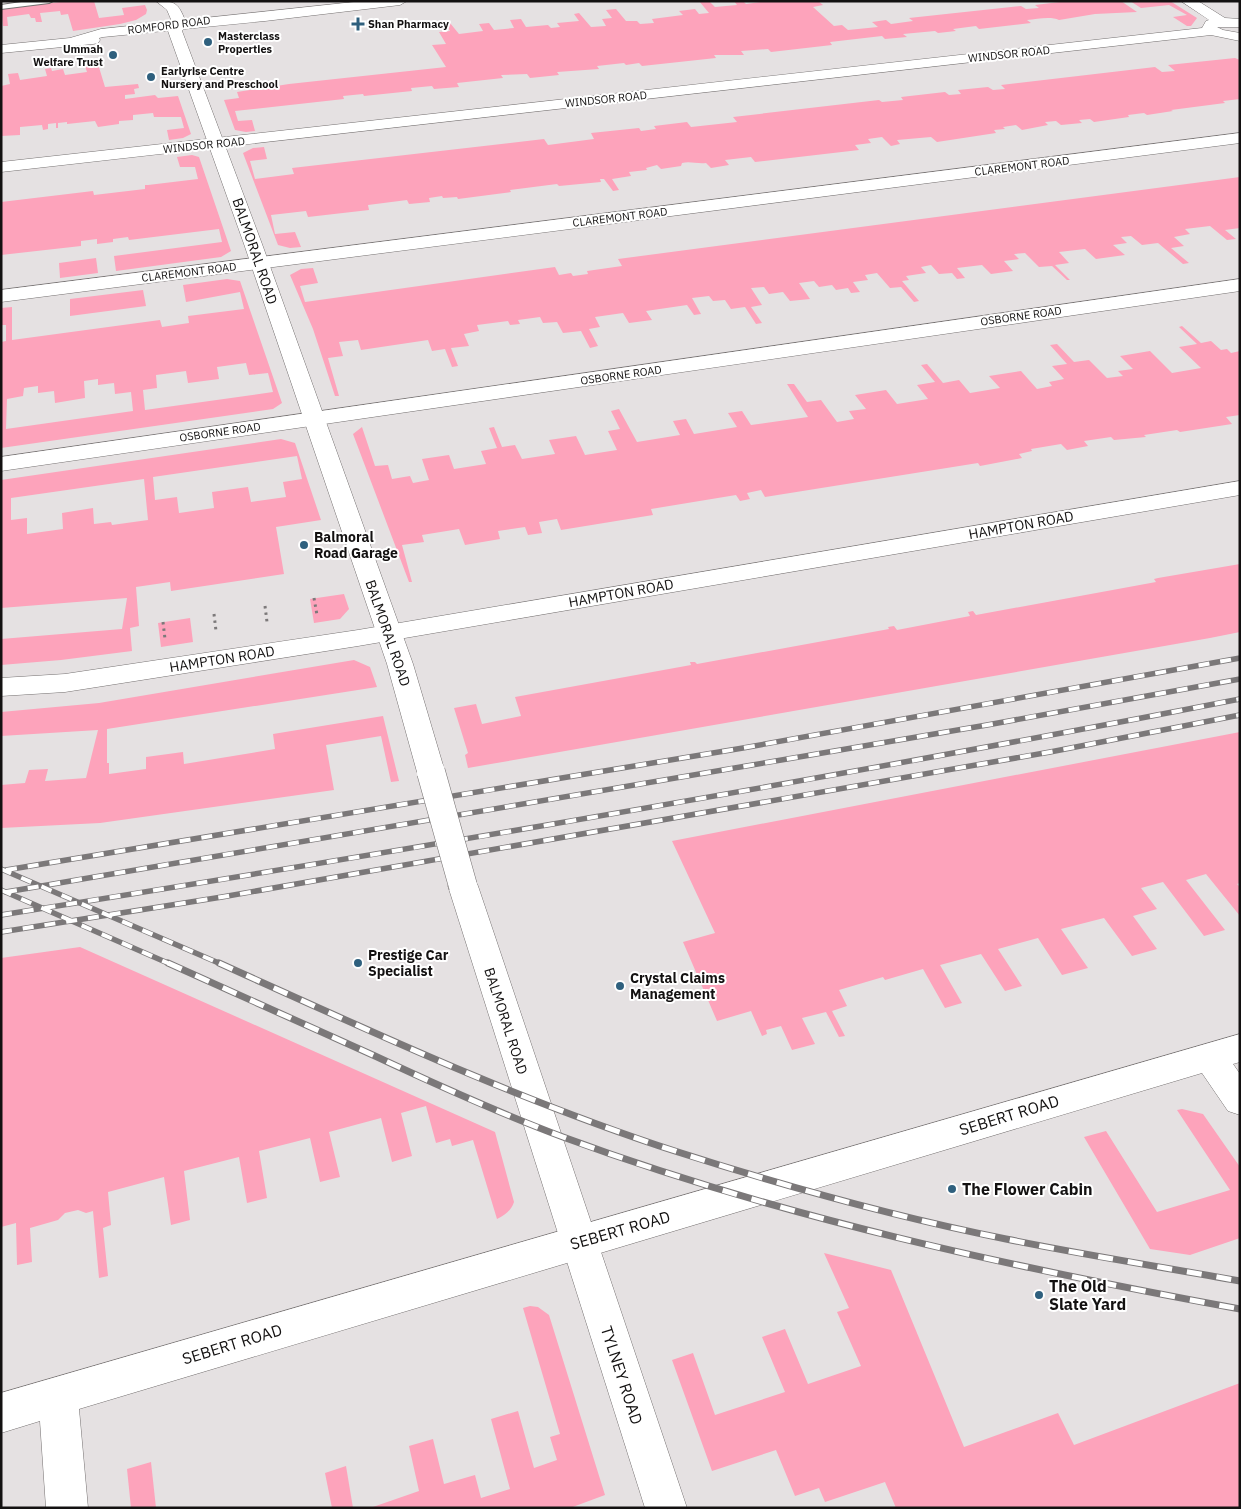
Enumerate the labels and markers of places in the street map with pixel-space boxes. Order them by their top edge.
place label: Shan Pharmacy [368,17,449,31]
marker: Shan Pharmacy [352,18,364,30]
place label: Masterclass Properties [218,29,280,56]
marker: Masterclass Properties [202,36,214,48]
place label: Ummah Welfare Trust [33,42,103,69]
marker: Ummah Welfare Trust [107,49,119,61]
place label: Earlyrise Centre Nursery and Preschool [161,64,279,91]
marker: Earlyrise Centre Nursery and Preschool [145,71,157,83]
place label: Balmoral Road Garage [314,528,398,562]
marker: Balmoral Road Garage [298,539,310,551]
place label: Prestige Car Specialist [368,946,449,980]
marker: Prestige Car Specialist [352,957,364,969]
place label: Crystal Claims Management [630,969,725,1003]
marker: Crystal Claims Management [614,980,626,992]
place label: The Flower Cabin [962,1179,1093,1199]
marker: The Flower Cabin [946,1183,958,1195]
place label: The Old Slate Yard [1049,1276,1126,1314]
marker: The Old Slate Yard [1033,1289,1045,1301]

